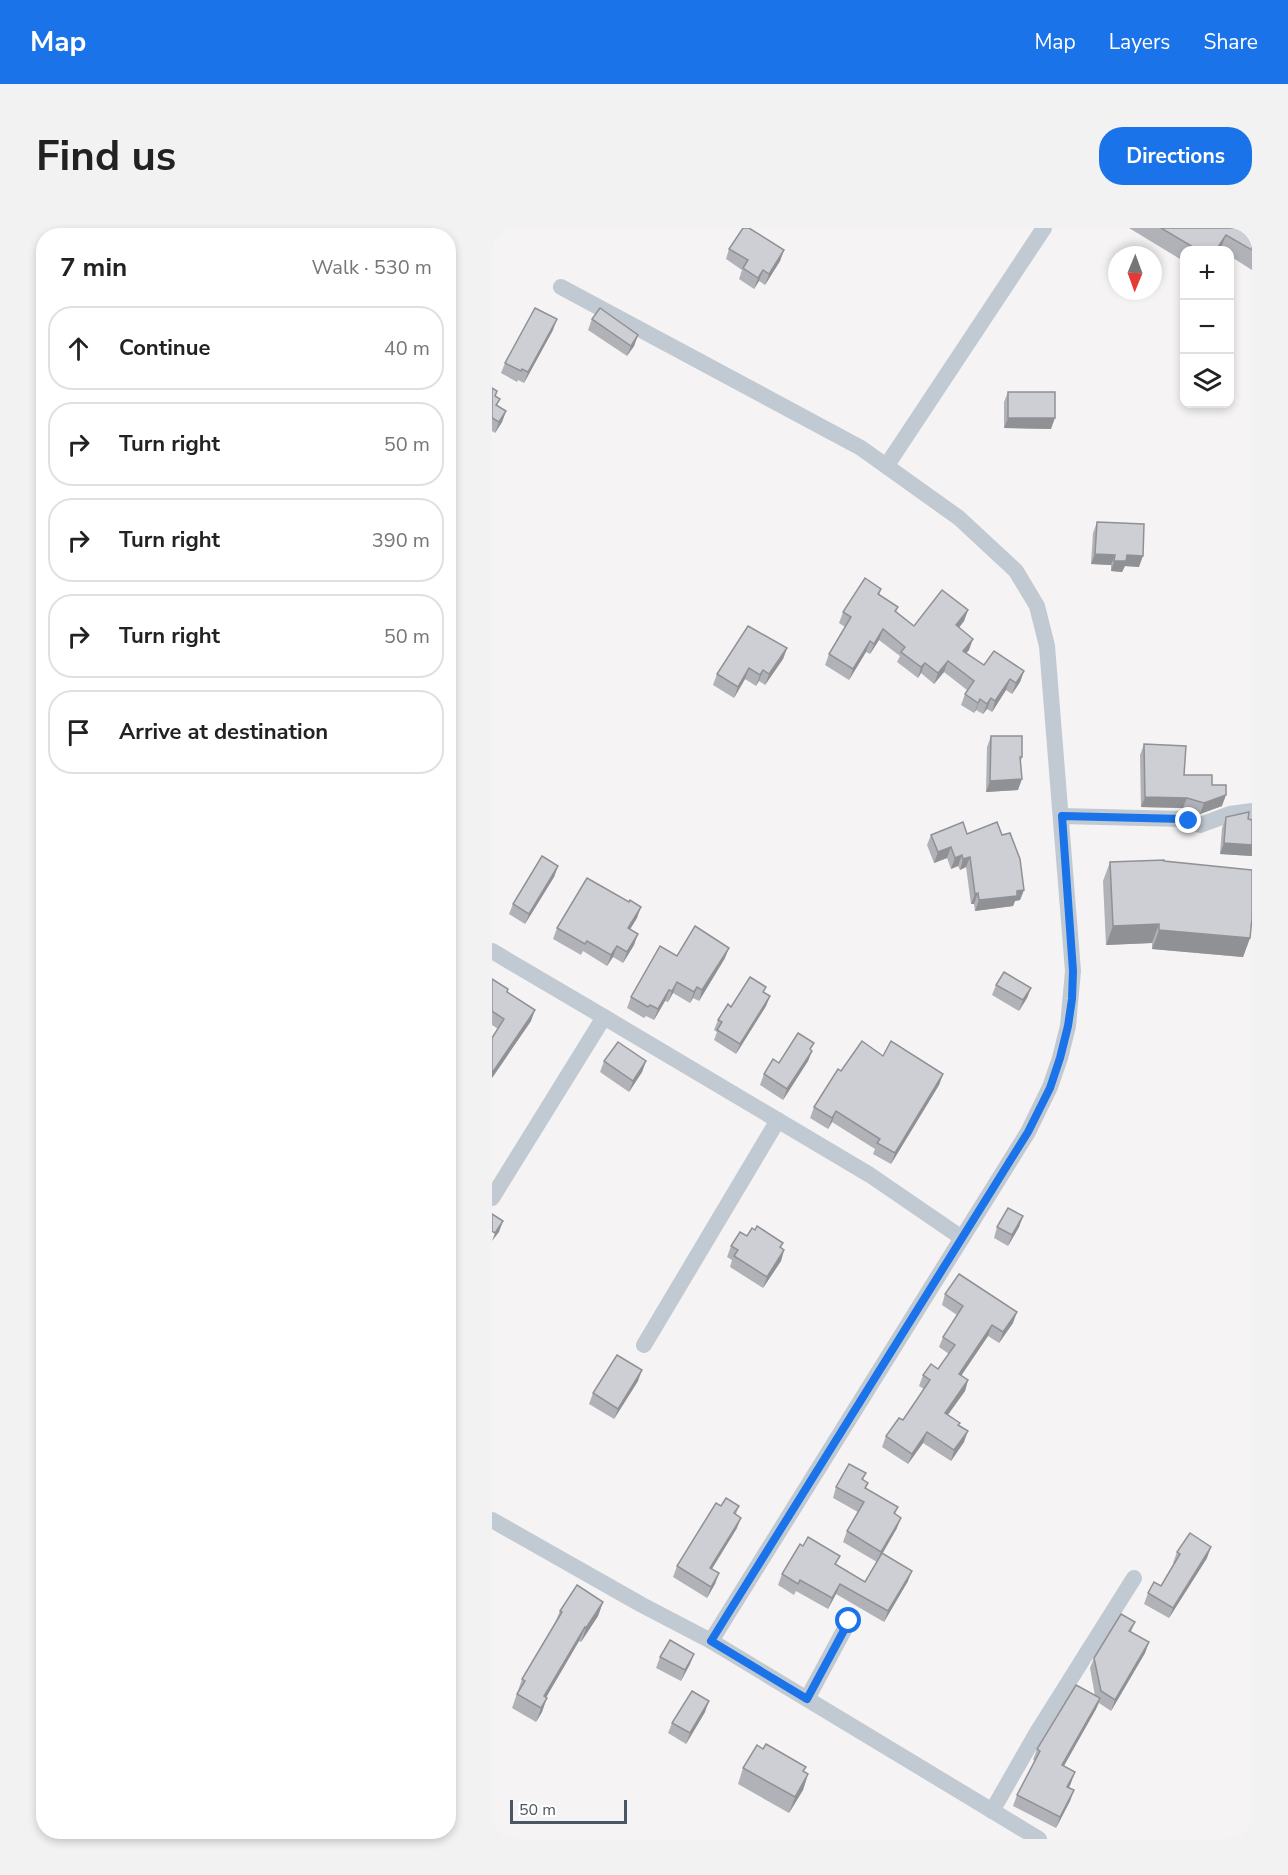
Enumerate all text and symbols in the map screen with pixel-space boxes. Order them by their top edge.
text: Map [30,23,86,61]
text: Map [1034,28,1076,56]
text: Layers [1109,28,1170,56]
text: Share [1203,28,1258,56]
button: Directions [1099,127,1252,185]
text: Find us [36,128,176,185]
north arrow [1108,246,1162,300]
map controls [1180,246,1234,408]
button: + [1180,246,1234,300]
text: 7 min [60,250,127,285]
text: Walk · 530 m [312,254,432,281]
button: − [1180,300,1234,354]
icon: ahead [62,332,95,365]
text: Continue [119,333,210,363]
text: 40 m [384,335,430,362]
button: layers [1180,354,1234,408]
icon: right [62,428,95,461]
text: Turn right [119,429,220,459]
text: 50 m [384,431,430,458]
icon: right [62,524,95,557]
text: Turn right [119,525,220,555]
text: 390 m [372,527,430,554]
icon: right [62,620,95,653]
text: Turn right [119,621,220,651]
text: 50 m [384,623,430,650]
icon: arrive [62,716,95,749]
text: Arrive at destination [119,717,328,747]
route end [1175,807,1201,833]
route start [835,1607,861,1633]
scale bar [510,1797,627,1824]
text: 50 m [519,1799,556,1821]

